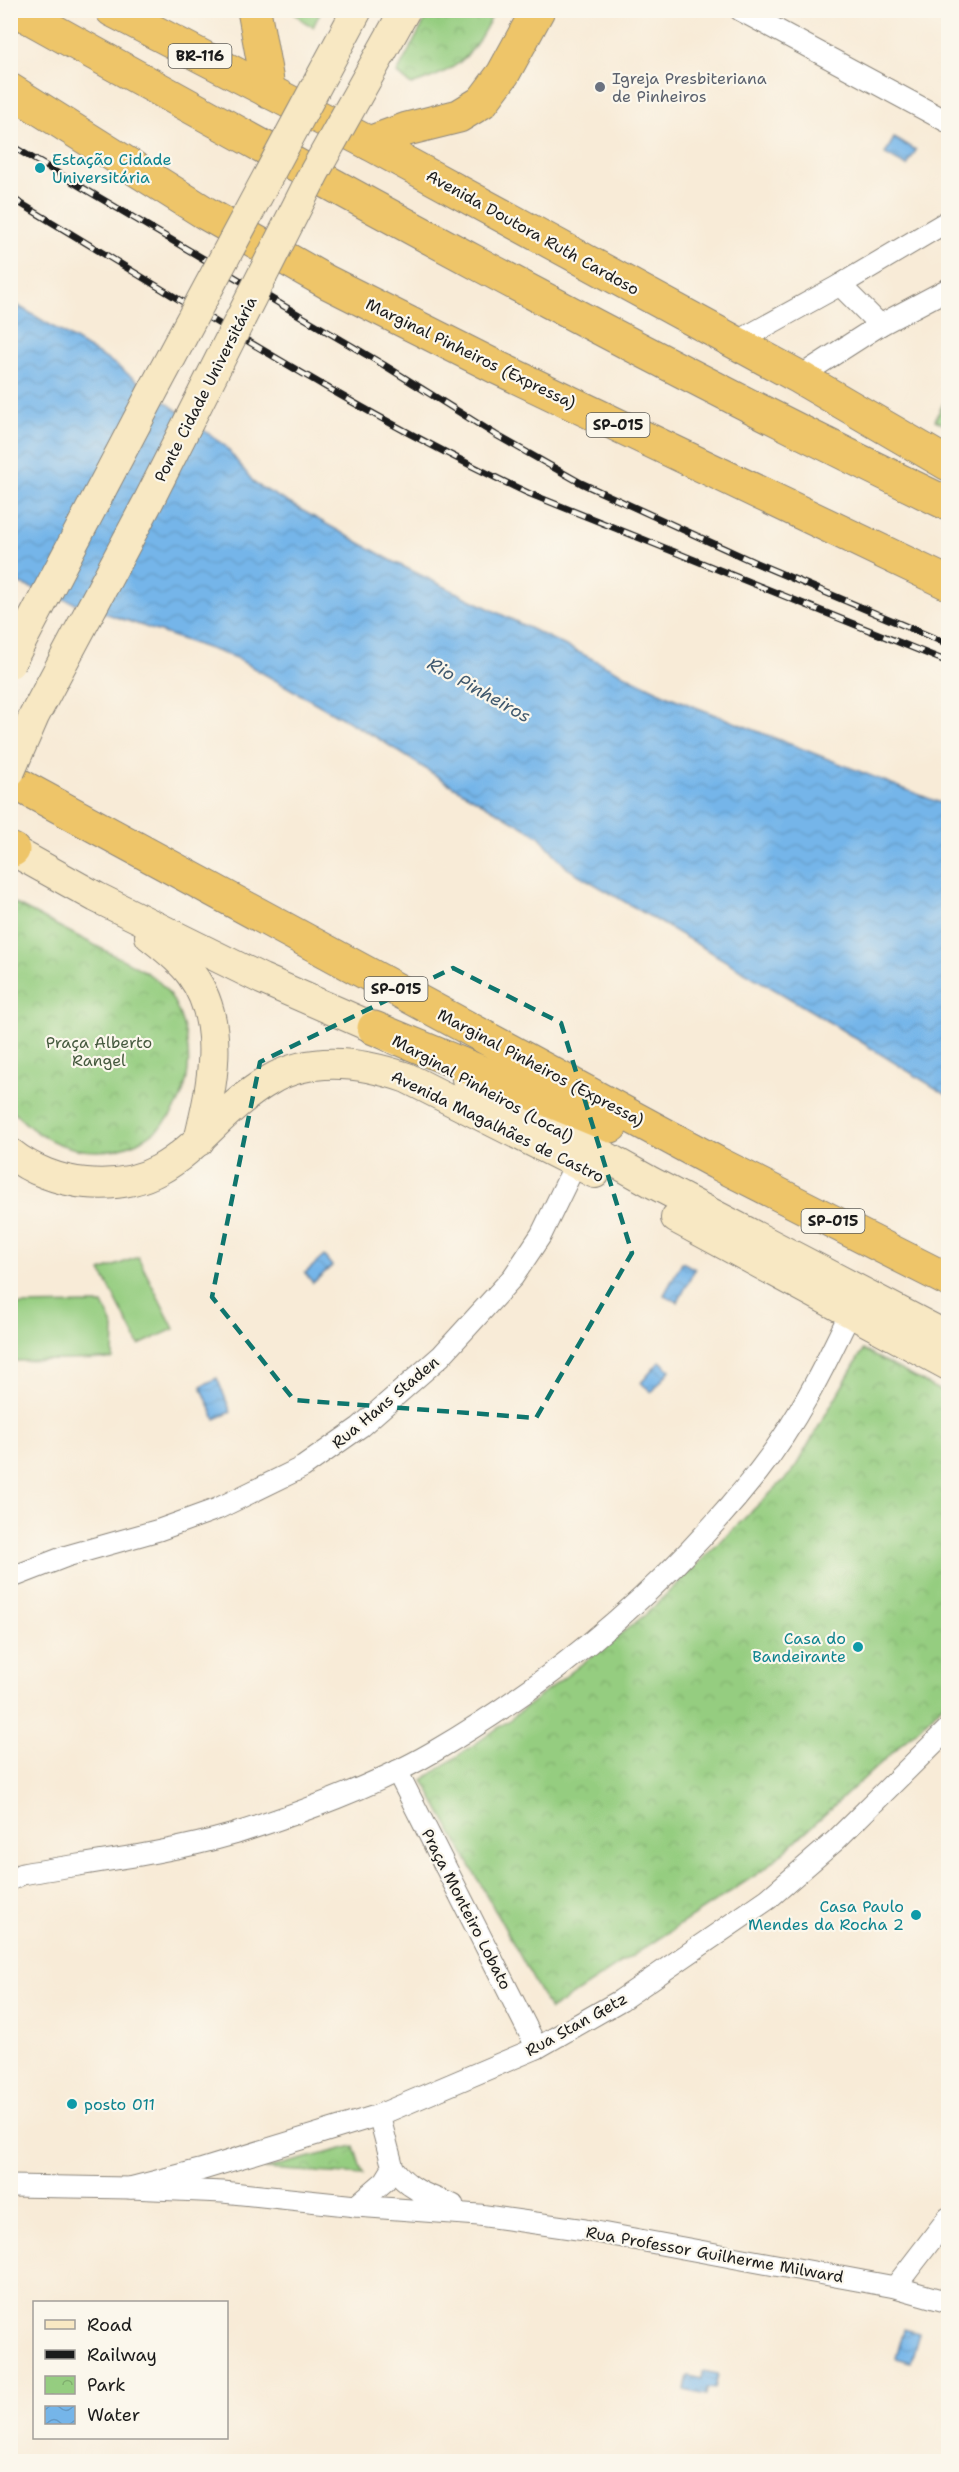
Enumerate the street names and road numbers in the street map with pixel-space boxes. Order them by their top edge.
road number: BR-116 [168,44,232,68]
street label: Avenida Doutora Ruth Cardoso [423,165,643,300]
street label: Ponte Cidade Universitária [149,293,262,486]
street label: Marginal Pinheiros (Expressa) [362,293,579,413]
road number: SP-015 [586,413,650,437]
road number: SP-015 [364,977,428,1001]
street label: Marginal Pinheiros (Expressa) [434,1004,648,1131]
street label: Marginal Pinheiros (Local) [388,1030,577,1147]
street label: Avenida Magalhães de Castro [388,1066,608,1187]
road number: SP-015 [802,1209,864,1233]
street label: Rua Hans Staden [327,1351,443,1453]
street label: Praça Monteiro Lobato [417,1825,516,1993]
street label: Rua Stan Getz [522,1988,631,2061]
street label: Rua Professor Guilherme Milward [584,2221,845,2288]

